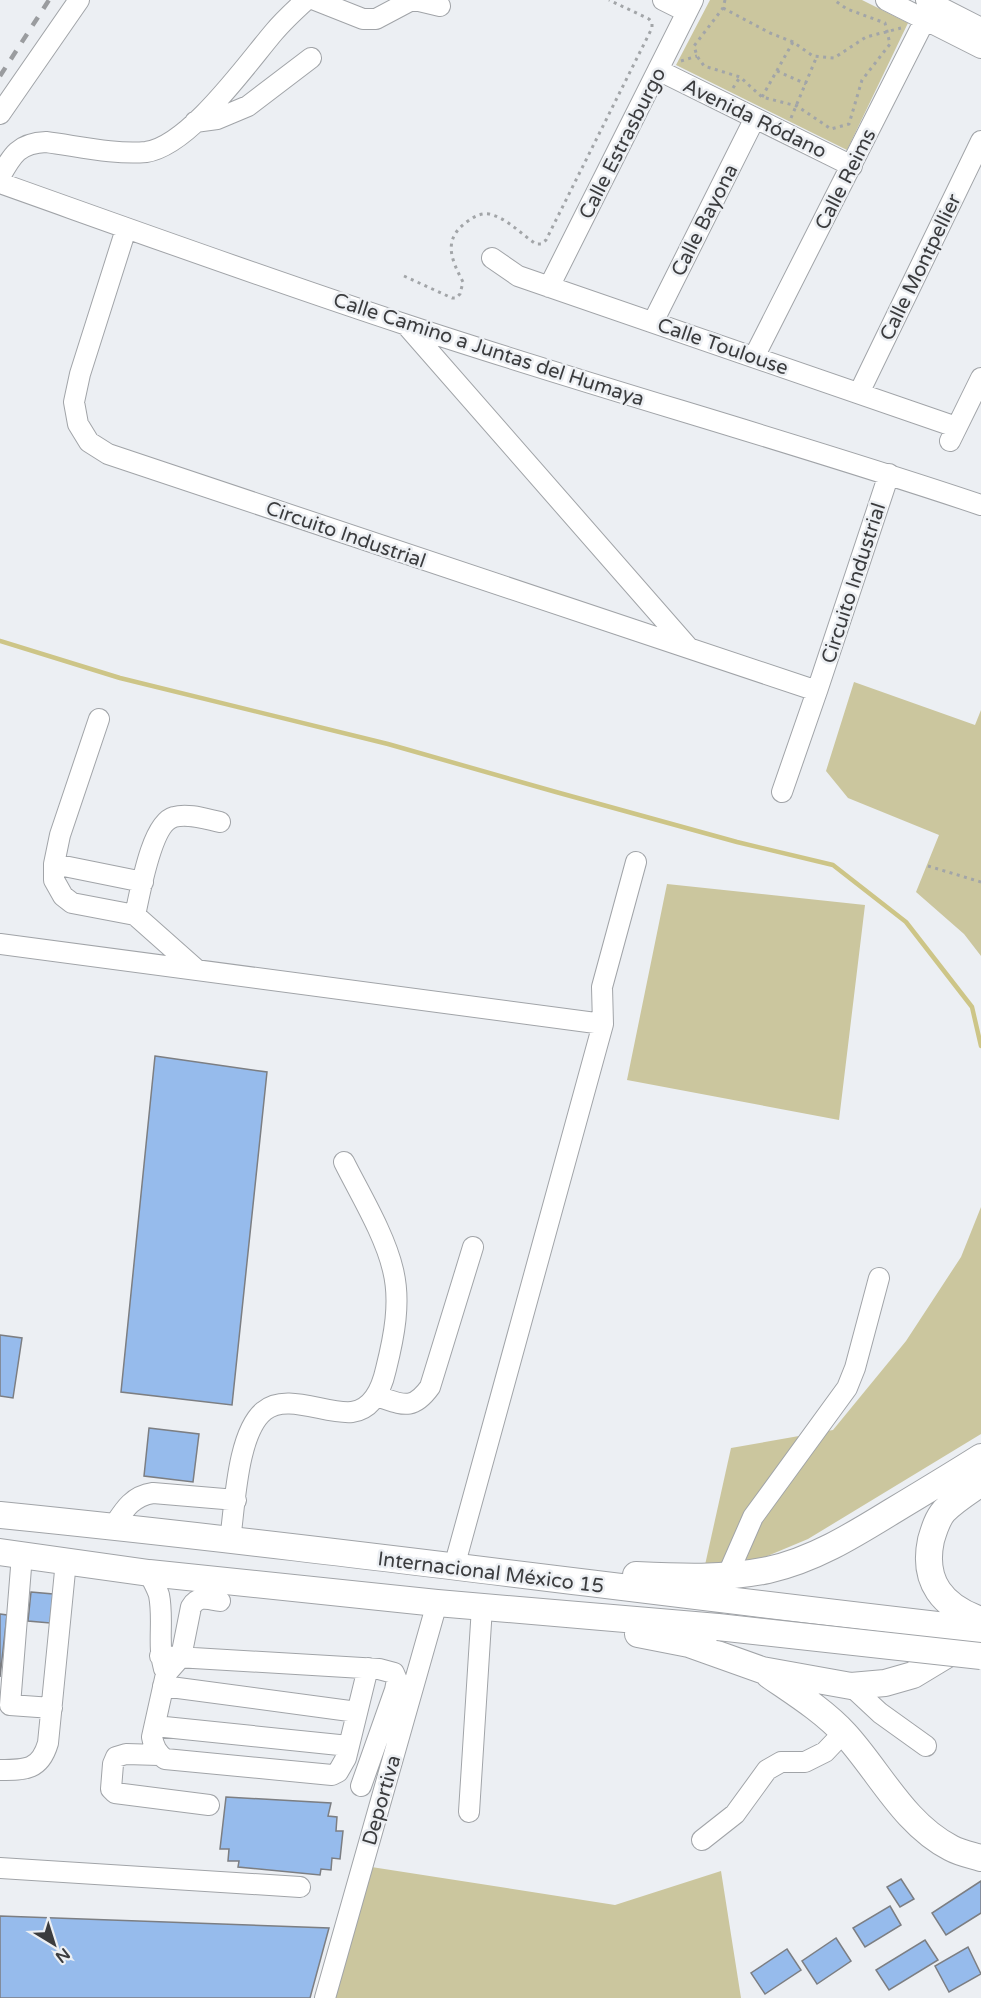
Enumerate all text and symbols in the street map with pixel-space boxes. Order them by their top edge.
street label: Calle Estrasburgo [574,64,671,223]
street label: Avenida Ródano [679,74,830,164]
street label: Calle Reims [810,125,882,234]
street label: Calle Bayona [666,160,743,281]
street label: Calle Montpellier [875,190,967,345]
street label: Calle Camino a Juntas del Humaya [330,288,647,412]
street label: Calle Toulouse [654,313,791,381]
street label: Circuito Industrial [263,496,429,574]
street label: Circuito Industrial [817,500,891,667]
street label: Internacional México 15 [376,1547,605,1599]
street label: Deportiva [358,1752,406,1848]
north arrow [24,1914,84,1974]
text: N [51,1943,74,1967]

